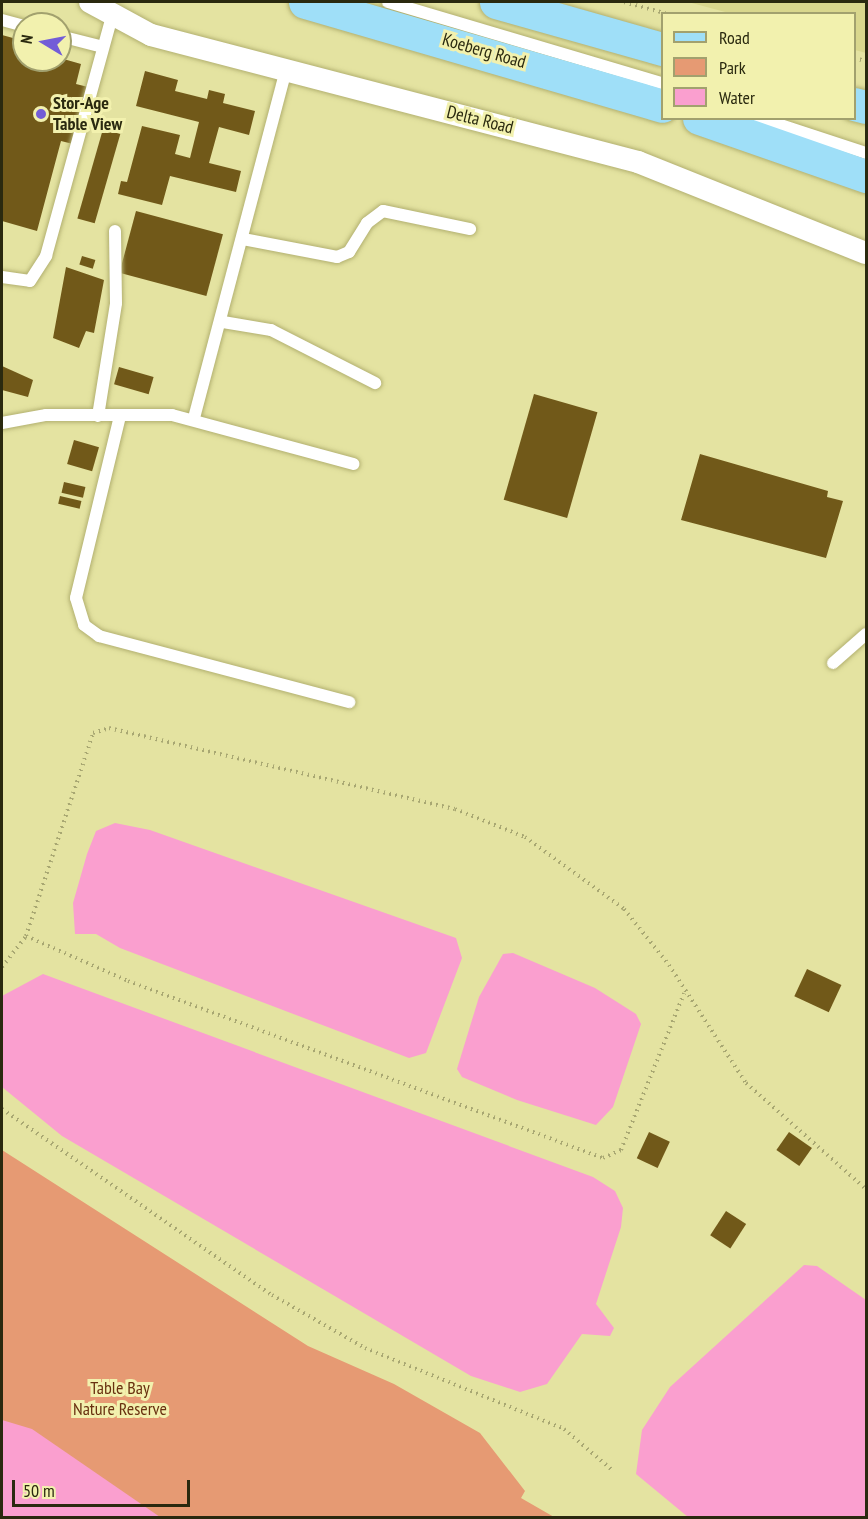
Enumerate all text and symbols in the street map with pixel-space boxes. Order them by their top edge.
north arrow [12,12,72,72]
legend [661,12,856,120]
text: Road [719,26,750,49]
street label: Koeberg Road [440,29,528,73]
text: N [16,33,37,45]
text: Park [719,56,746,79]
text: Water [719,86,755,109]
place label: Stor-Age Table View [53,93,123,136]
street label: Delta Road [445,101,515,139]
marker: Stor-Age Table View [34,107,48,121]
park label: Table Bay Nature Reserve [73,1378,167,1420]
scale bar [15,1468,194,1506]
text: 50 m [23,1479,55,1502]

